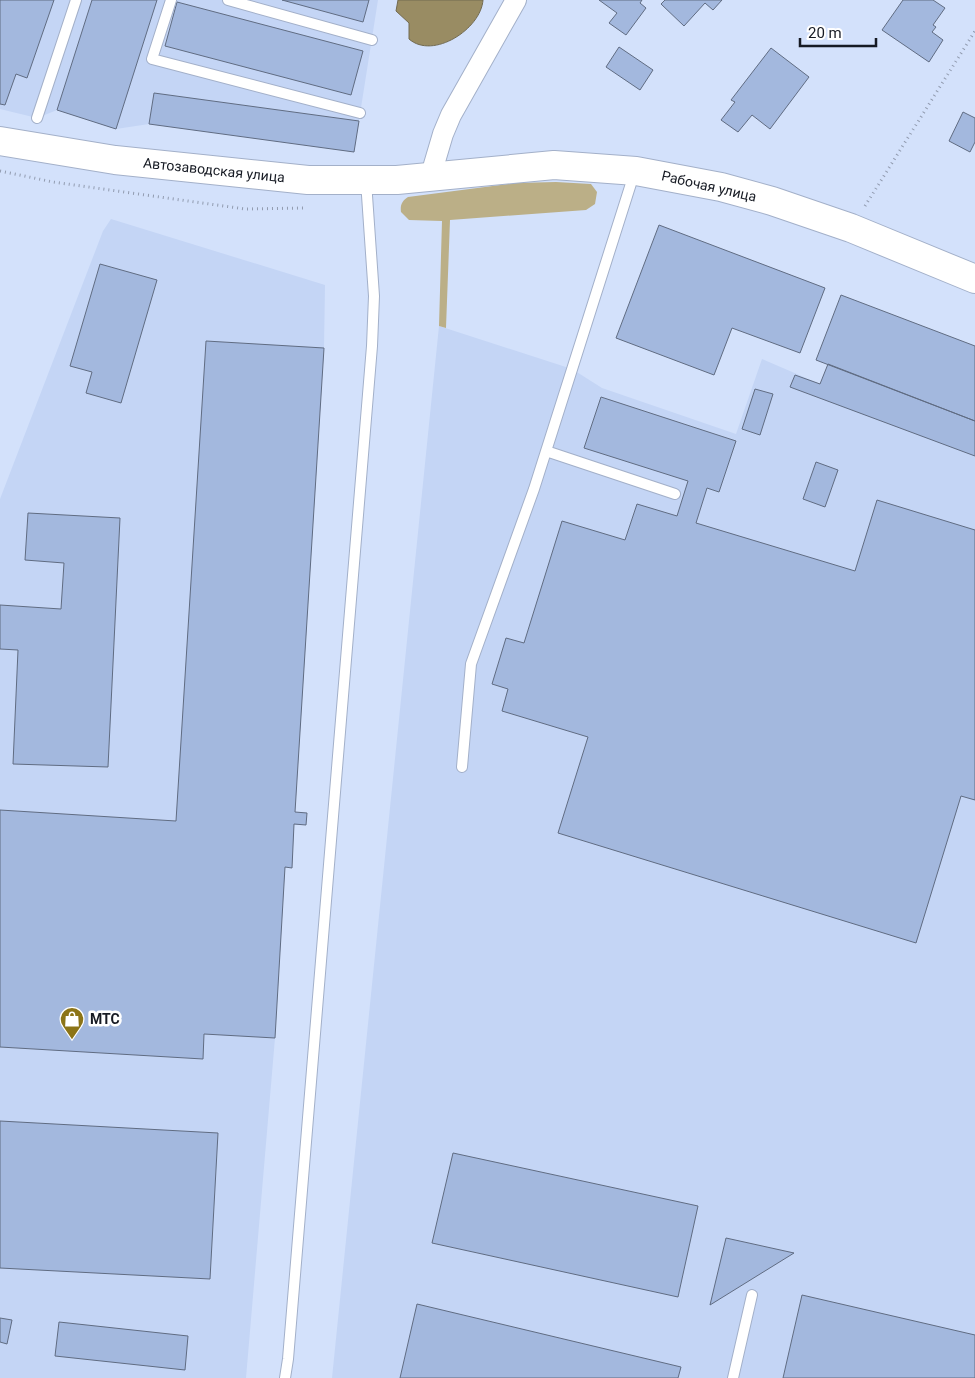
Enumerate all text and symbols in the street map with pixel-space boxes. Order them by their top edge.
scale bar [800,15,876,47]
text: 20 m [808,24,842,42]
street label: Автозаводская улица [142,155,286,185]
street label: Рабочая улица [660,167,758,205]
shop icon: МТС [59,1006,85,1040]
place label: МТС [90,1011,120,1027]

